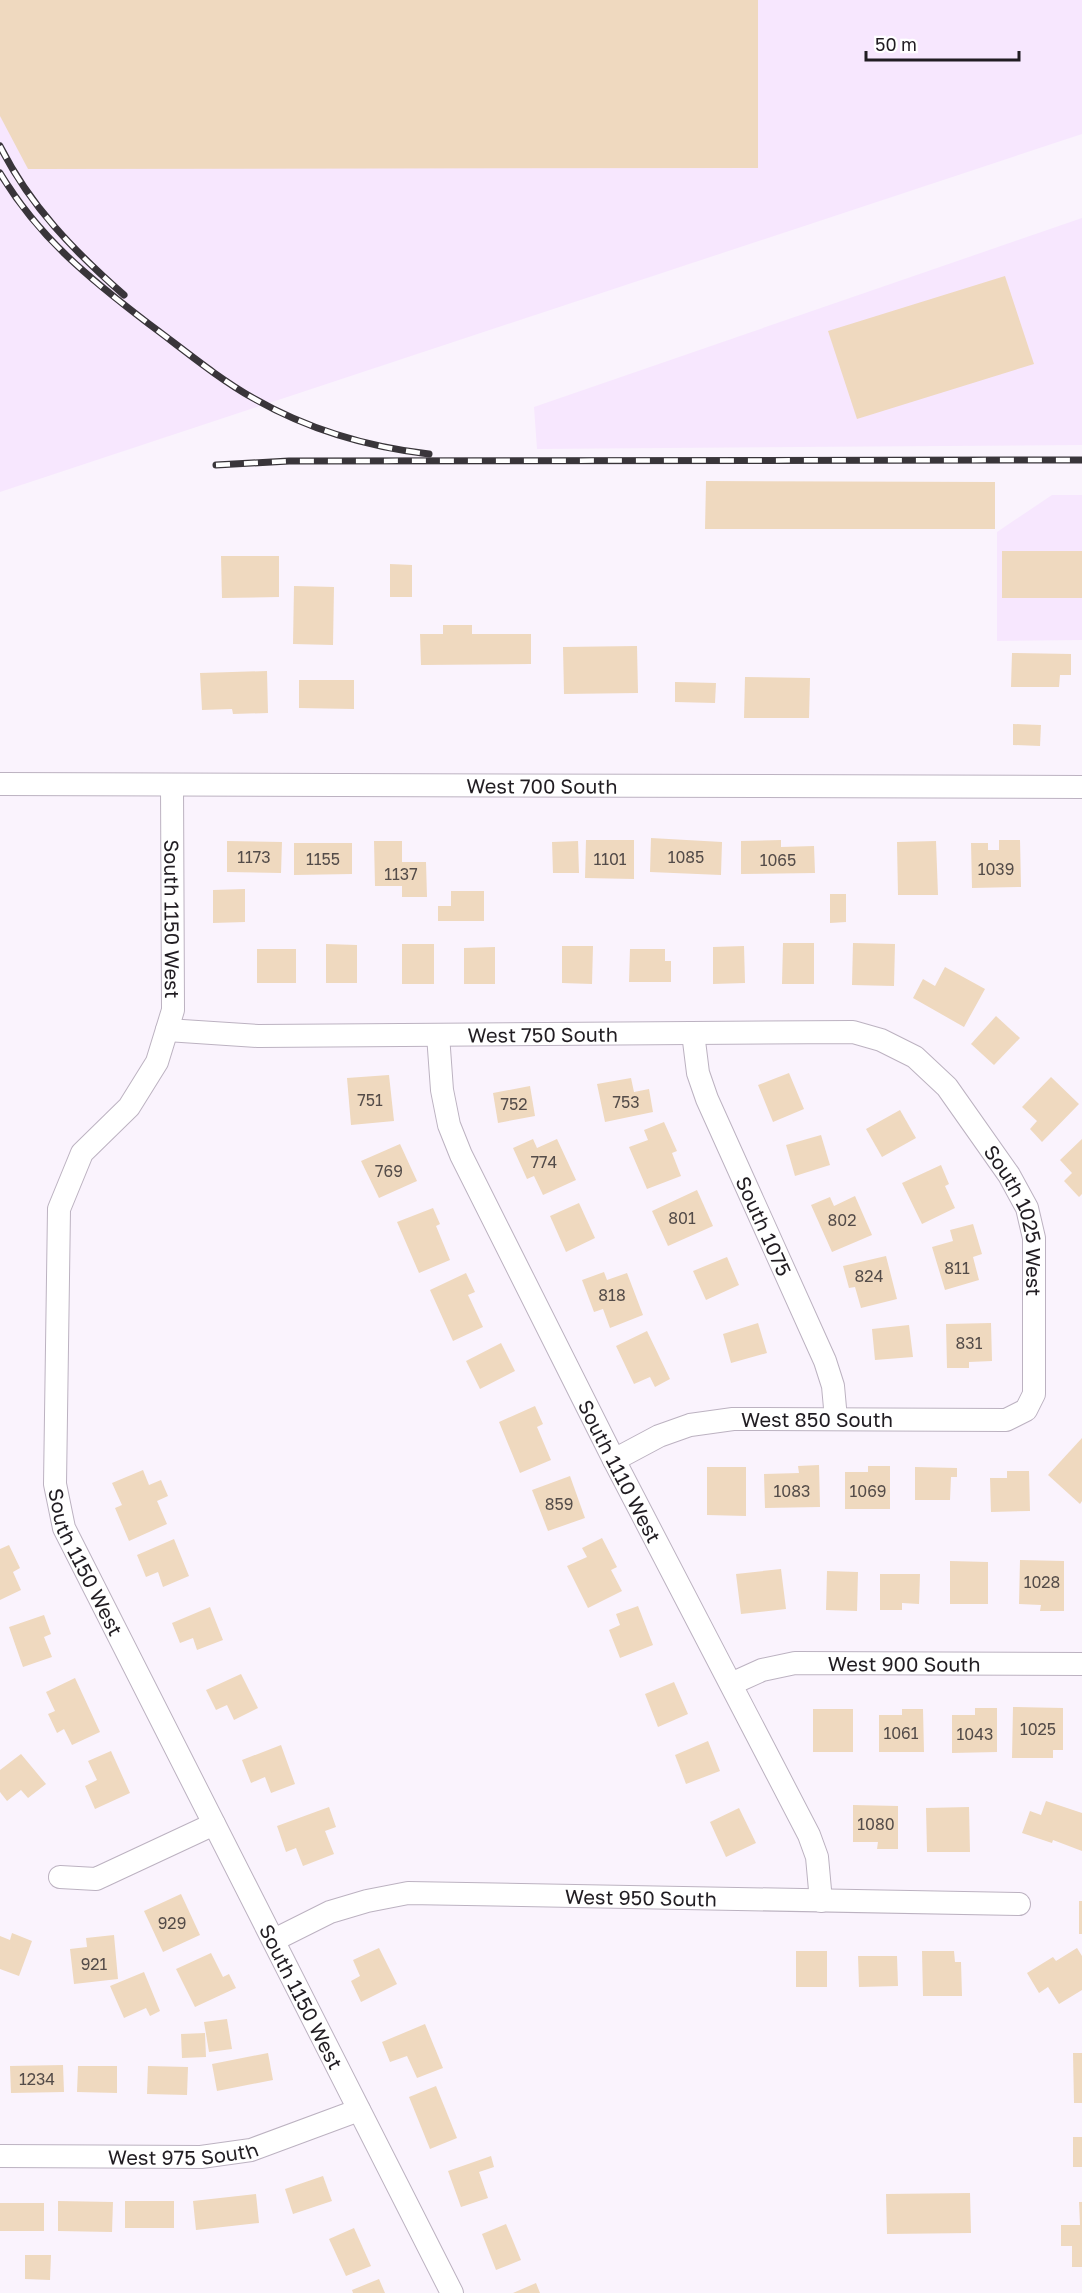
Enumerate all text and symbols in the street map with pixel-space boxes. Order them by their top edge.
scale bar [866,24,1019,62]
text: 50 m [875,33,917,55]
street label: West 700 South [466,773,618,798]
street label: South 1150 West [160,839,185,999]
house number: 1173 [237,847,271,867]
house number: 1085 [668,847,704,867]
house number: 1155 [306,849,340,869]
house number: 1101 [593,849,627,869]
house number: 1065 [760,850,796,870]
house number: 1039 [978,859,1014,879]
house number: 1137 [384,864,418,884]
street label: West 750 South [467,1022,618,1047]
house number: 751 [357,1090,383,1110]
house number: 753 [612,1092,640,1112]
house number: 752 [500,1094,528,1114]
street label: South 1025 West [979,1140,1047,1296]
house number: 774 [531,1152,557,1172]
house number: 769 [375,1161,403,1181]
street label: South 1075 [731,1172,797,1279]
house number: 801 [668,1208,696,1228]
house number: 802 [828,1210,856,1230]
house number: 811 [944,1258,970,1278]
house number: 824 [855,1266,883,1286]
house number: 818 [598,1285,626,1305]
house number: 831 [956,1333,983,1353]
street label: South 1110 West [574,1396,667,1547]
street label: West 850 South [741,1407,893,1431]
house number: 1083 [774,1481,810,1501]
house number: 1069 [849,1481,887,1501]
street label: South 1150 West [44,1486,129,1640]
house number: 859 [545,1494,573,1514]
house number: 1028 [1024,1572,1060,1592]
street label: West 900 South [828,1651,981,1676]
house number: 1025 [1020,1719,1056,1739]
house number: 1061 [883,1723,919,1743]
house number: 1043 [957,1724,993,1744]
house number: 1080 [857,1814,895,1834]
street label: West 950 South [565,1884,717,1911]
house number: 929 [158,1913,186,1933]
street label: South 1150 West [255,1920,348,2073]
house number: 921 [81,1954,108,1974]
house number: 1234 [19,2069,55,2089]
street label: West 975 South [108,2136,261,2169]

